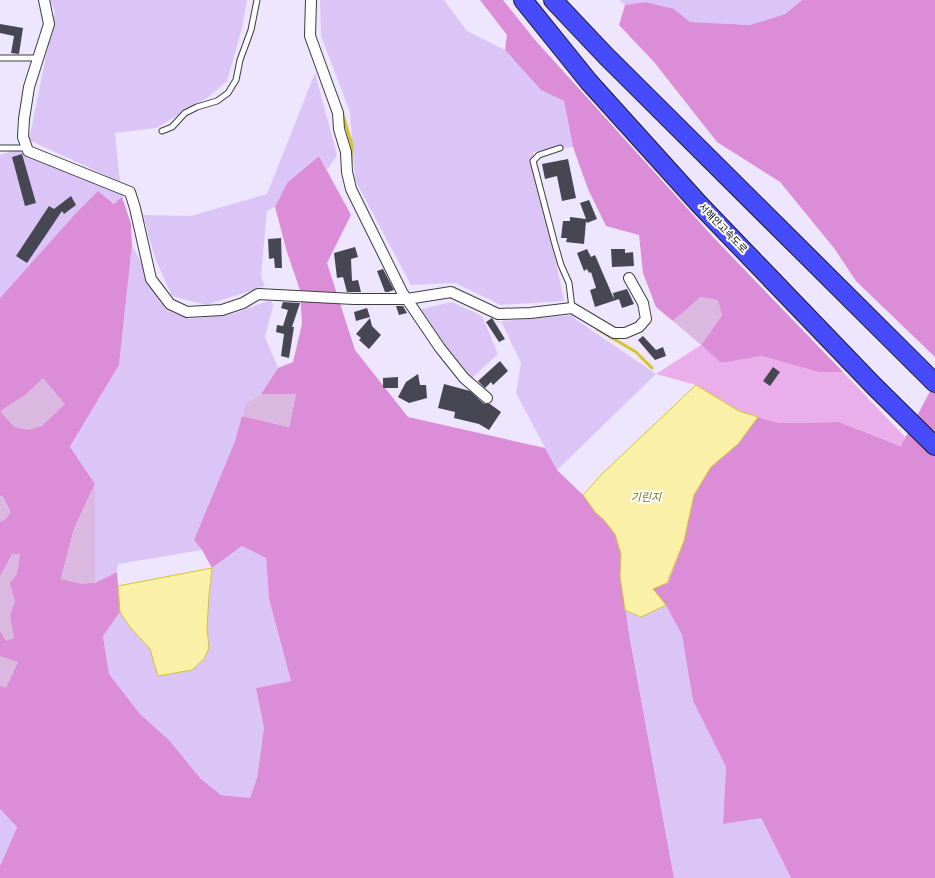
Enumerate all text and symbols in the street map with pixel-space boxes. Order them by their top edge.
street label: 서해안고속도로 [696,200,750,256]
water label: 기린지 [631,490,662,504]

